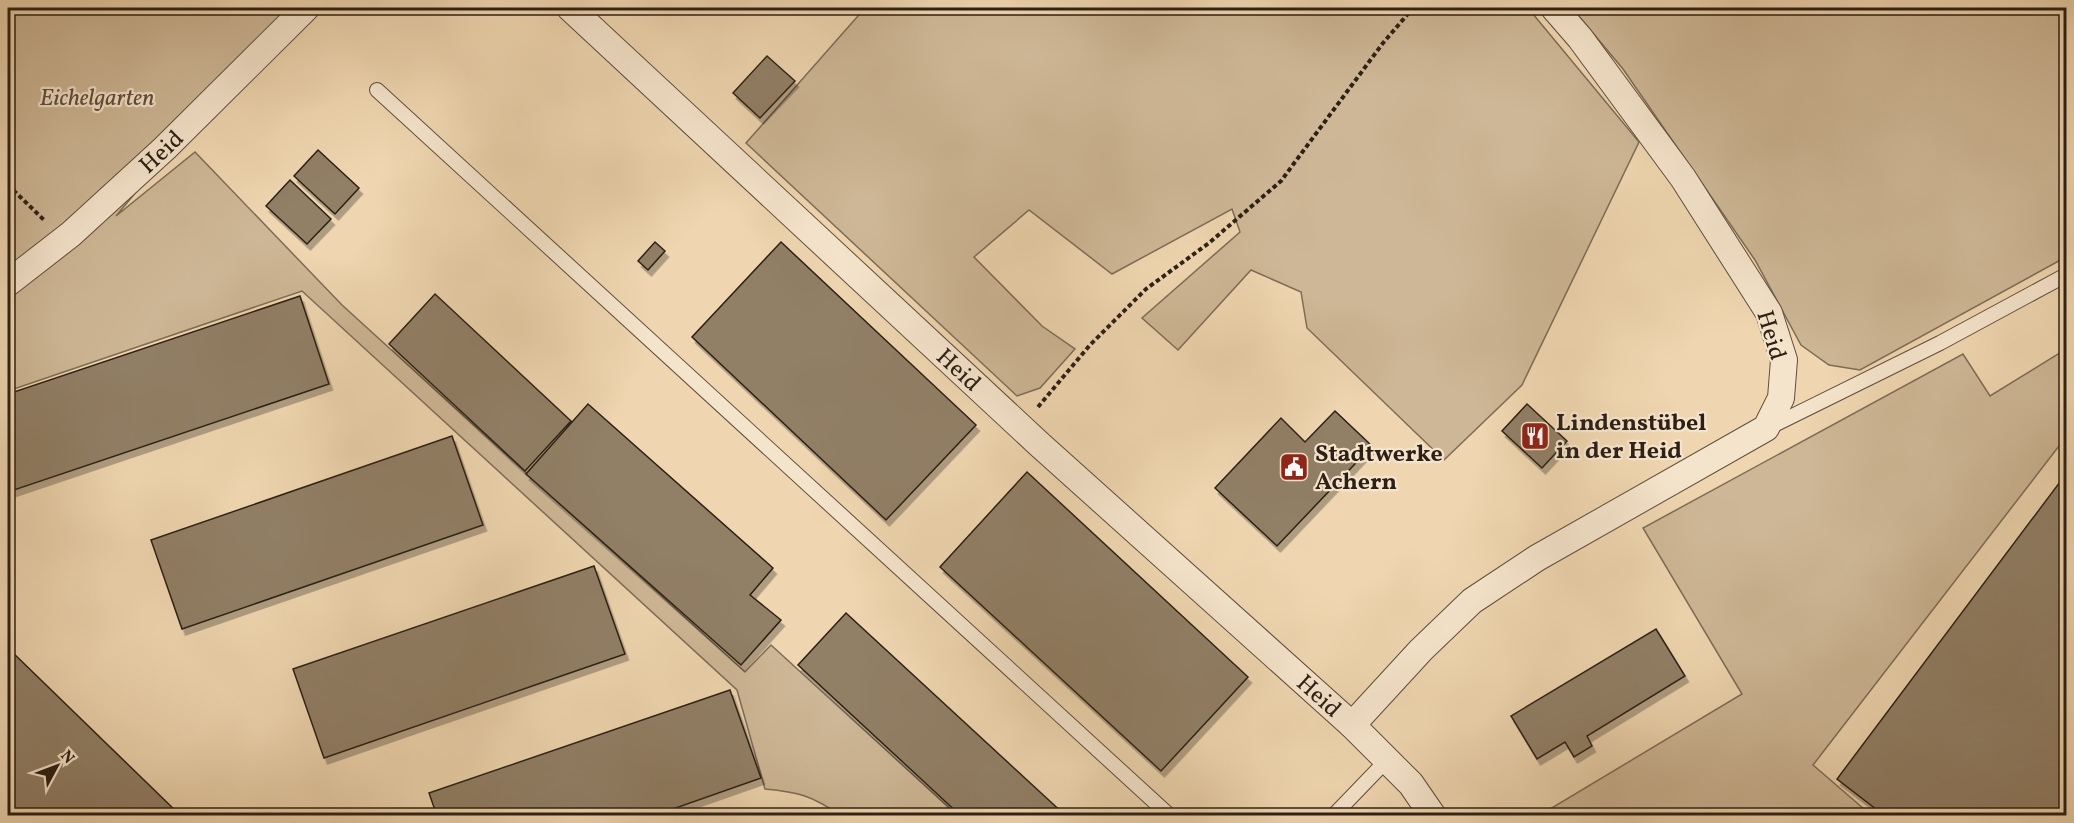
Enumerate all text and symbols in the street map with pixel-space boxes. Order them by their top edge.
park label: Eichelgarten [39,82,155,116]
street label: Heid [132,123,193,182]
street label: Heid [1746,307,1794,365]
street label: Heid [928,341,988,401]
place label: Lindenstübel in der Heid [1556,407,1706,469]
restaurant icon: Lindenstübel in der Heid [1519,420,1551,452]
place label: Stadtwerke Achern [1315,438,1443,500]
public building icon: Stadtwerke Achern [1278,451,1310,483]
street label: Heid [1288,668,1348,727]
north arrow [27,736,87,796]
text: N [55,746,79,769]

